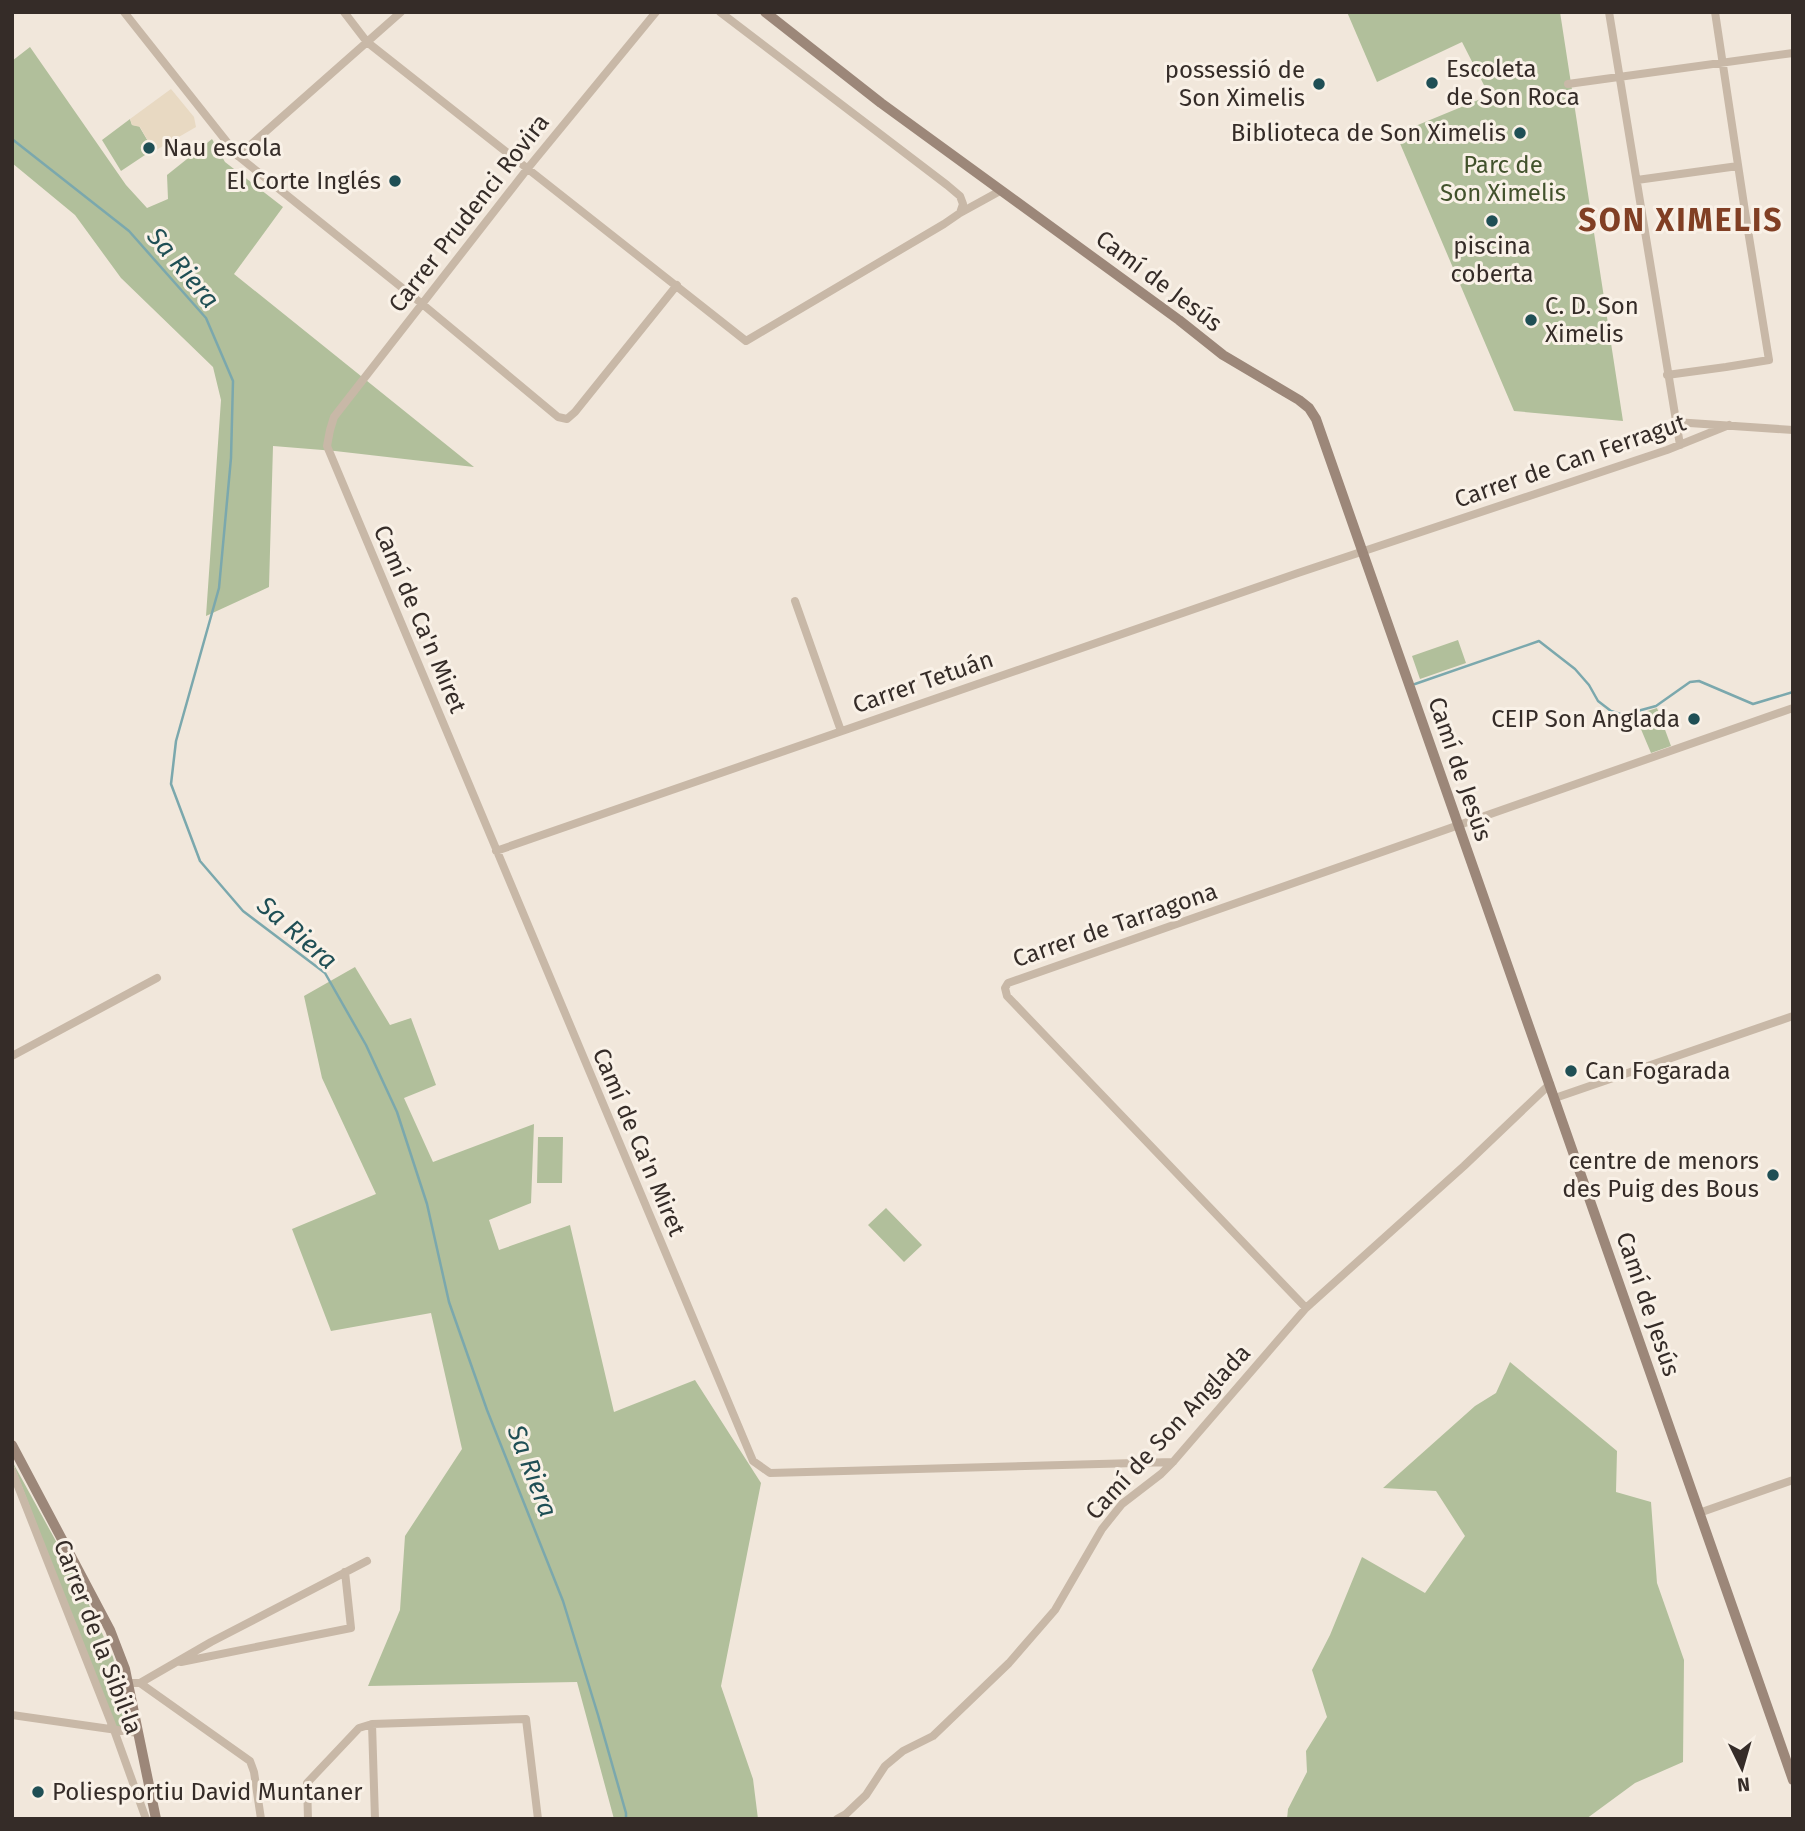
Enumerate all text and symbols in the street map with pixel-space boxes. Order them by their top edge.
place label: Escoleta de Son Roca [1446,55,1580,111]
place label: possessió de Son Ximelis [1165,56,1305,112]
marker: Escoleta de Son Roca [1424,75,1440,91]
marker: possessió de Son Ximelis [1311,76,1327,92]
street label: Carrer Prudenci Rovira [383,108,555,318]
place label: Biblioteca de Son Ximelis [1231,119,1506,147]
marker: Biblioteca de Son Ximelis [1512,125,1528,141]
place label: Nau escola [163,134,282,162]
marker: Nau escola [141,140,157,156]
park label: Parc de Son Ximelis [1440,151,1566,207]
place label: El Corte Inglés [226,167,381,195]
marker: El Corte Inglés [387,173,403,189]
district label: SON XIMELIS [1578,201,1784,239]
marker: piscina coberta [1484,213,1500,229]
water label: Sa Riera [140,221,226,315]
street label: Camí de Jesús [1090,225,1228,337]
place label: piscina coberta [1450,232,1534,288]
place label: C. D. Son Ximelis [1545,292,1639,348]
marker: C. D. Son Ximelis [1523,312,1539,328]
street label: Carrer de Can Ferragut [1451,408,1690,514]
street label: Camí de Ca'n Miret [368,521,472,717]
street label: Carrer Tetuán [849,645,997,719]
street label: Camí de Jesús [1422,693,1498,845]
place label: CEIP Son Anglada [1491,705,1680,733]
marker: CEIP Son Anglada [1686,711,1702,727]
street label: Carrer de Tarragona [1009,877,1221,973]
water label: Sa Riera [250,889,343,976]
street label: Camí de Ca'n Miret [587,1044,691,1240]
place label: Can Fogarada [1585,1057,1731,1085]
marker: Can Fogarada [1563,1063,1579,1079]
place label: centre de menors des Puig des Bous [1562,1147,1759,1203]
marker: centre de menors des Puig des Bous [1765,1167,1781,1183]
street label: Camí de Jesús [1610,1228,1686,1380]
street label: Camí de Son Anglada [1080,1339,1256,1525]
water label: Sa Riera [500,1420,564,1521]
street label: Carrer de la Sibil·la [48,1536,148,1738]
north arrow [1707,1733,1777,1803]
text: N [1736,1772,1751,1796]
place label: Poliesportiu David Muntaner [52,1778,363,1806]
marker: Poliesportiu David Muntaner [30,1784,46,1800]

